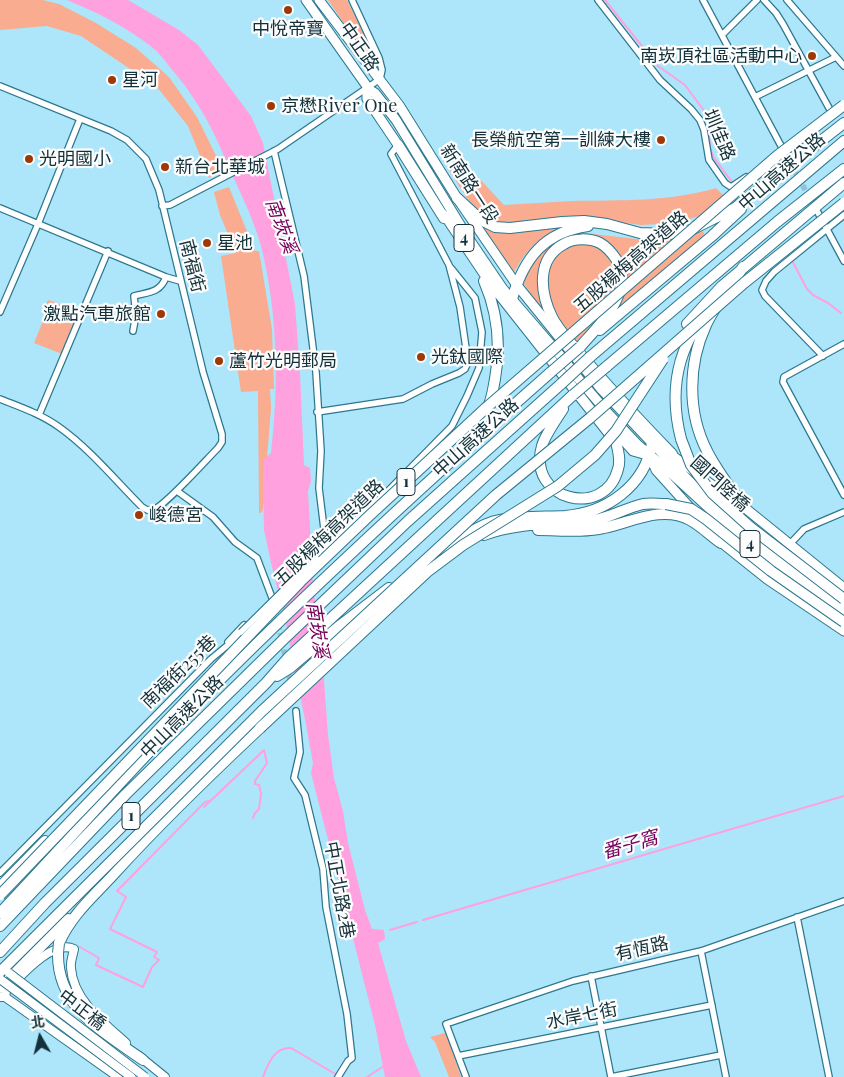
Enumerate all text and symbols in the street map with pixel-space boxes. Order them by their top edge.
marker: 中悅帝寶 [282,4,294,16]
place label: 中悅帝寶 [252,18,324,40]
street label: 中正路 [335,19,383,75]
place label: 南崁頂社區活動中心 [640,45,802,67]
marker: 南崁頂社區活動中心 [806,50,818,62]
place label: 星河 [122,69,158,91]
marker: 星河 [106,74,118,86]
place label: 京懋River One [281,95,397,117]
marker: 京懋River One [265,100,277,112]
street label: 圳佳路 [699,106,739,164]
street label: 中山高速公路 [734,128,830,216]
place label: 長榮航空第一訓練大樓 [471,129,651,151]
marker: 長榮航空第一訓練大樓 [655,134,667,146]
street label: 新南路一段 [435,140,503,228]
place label: 光明國小 [39,148,111,170]
marker: 光明國小 [23,153,35,165]
place label: 新台北華城 [175,156,265,178]
marker: 新台北華城 [159,161,171,173]
water label: 南崁溪 [261,195,301,257]
street label: 五股楊梅高架道路 [570,207,692,317]
road number: 4 [454,224,474,252]
place label: 星池 [217,232,253,254]
street label: 南福街 [175,237,209,295]
marker: 星池 [201,237,213,249]
place label: 激點汽車旅館 [43,303,151,325]
marker: 激點汽車旅館 [155,308,167,320]
place label: 光鈦國際 [431,346,503,368]
place label: 蘆竹光明郵局 [229,350,337,372]
marker: 光鈦國際 [415,351,427,363]
marker: 蘆竹光明郵局 [213,355,225,367]
street label: 中山高速公路 [429,394,523,482]
street label: 國門陸橋 [686,452,754,516]
road number: 1 [397,468,415,496]
street label: 五股楊梅高架道路 [270,475,388,591]
place label: 峻德宮 [149,504,203,526]
marker: 峻德宮 [133,509,145,521]
road number: 4 [740,530,760,558]
water label: 南崁溪 [301,600,333,660]
street label: 南福街255巷 [137,631,221,713]
street label: 中山高速公路 [136,671,228,763]
road number: 1 [122,802,140,829]
water label: 番子窩 [599,826,661,864]
street label: 中正北路2巷 [320,840,358,940]
street label: 有恆路 [613,932,671,966]
street label: 中正橋 [54,985,110,1035]
street label: 水岸七街 [545,999,619,1033]
text: 北 [30,1011,46,1032]
north arrow [15,1012,65,1062]

